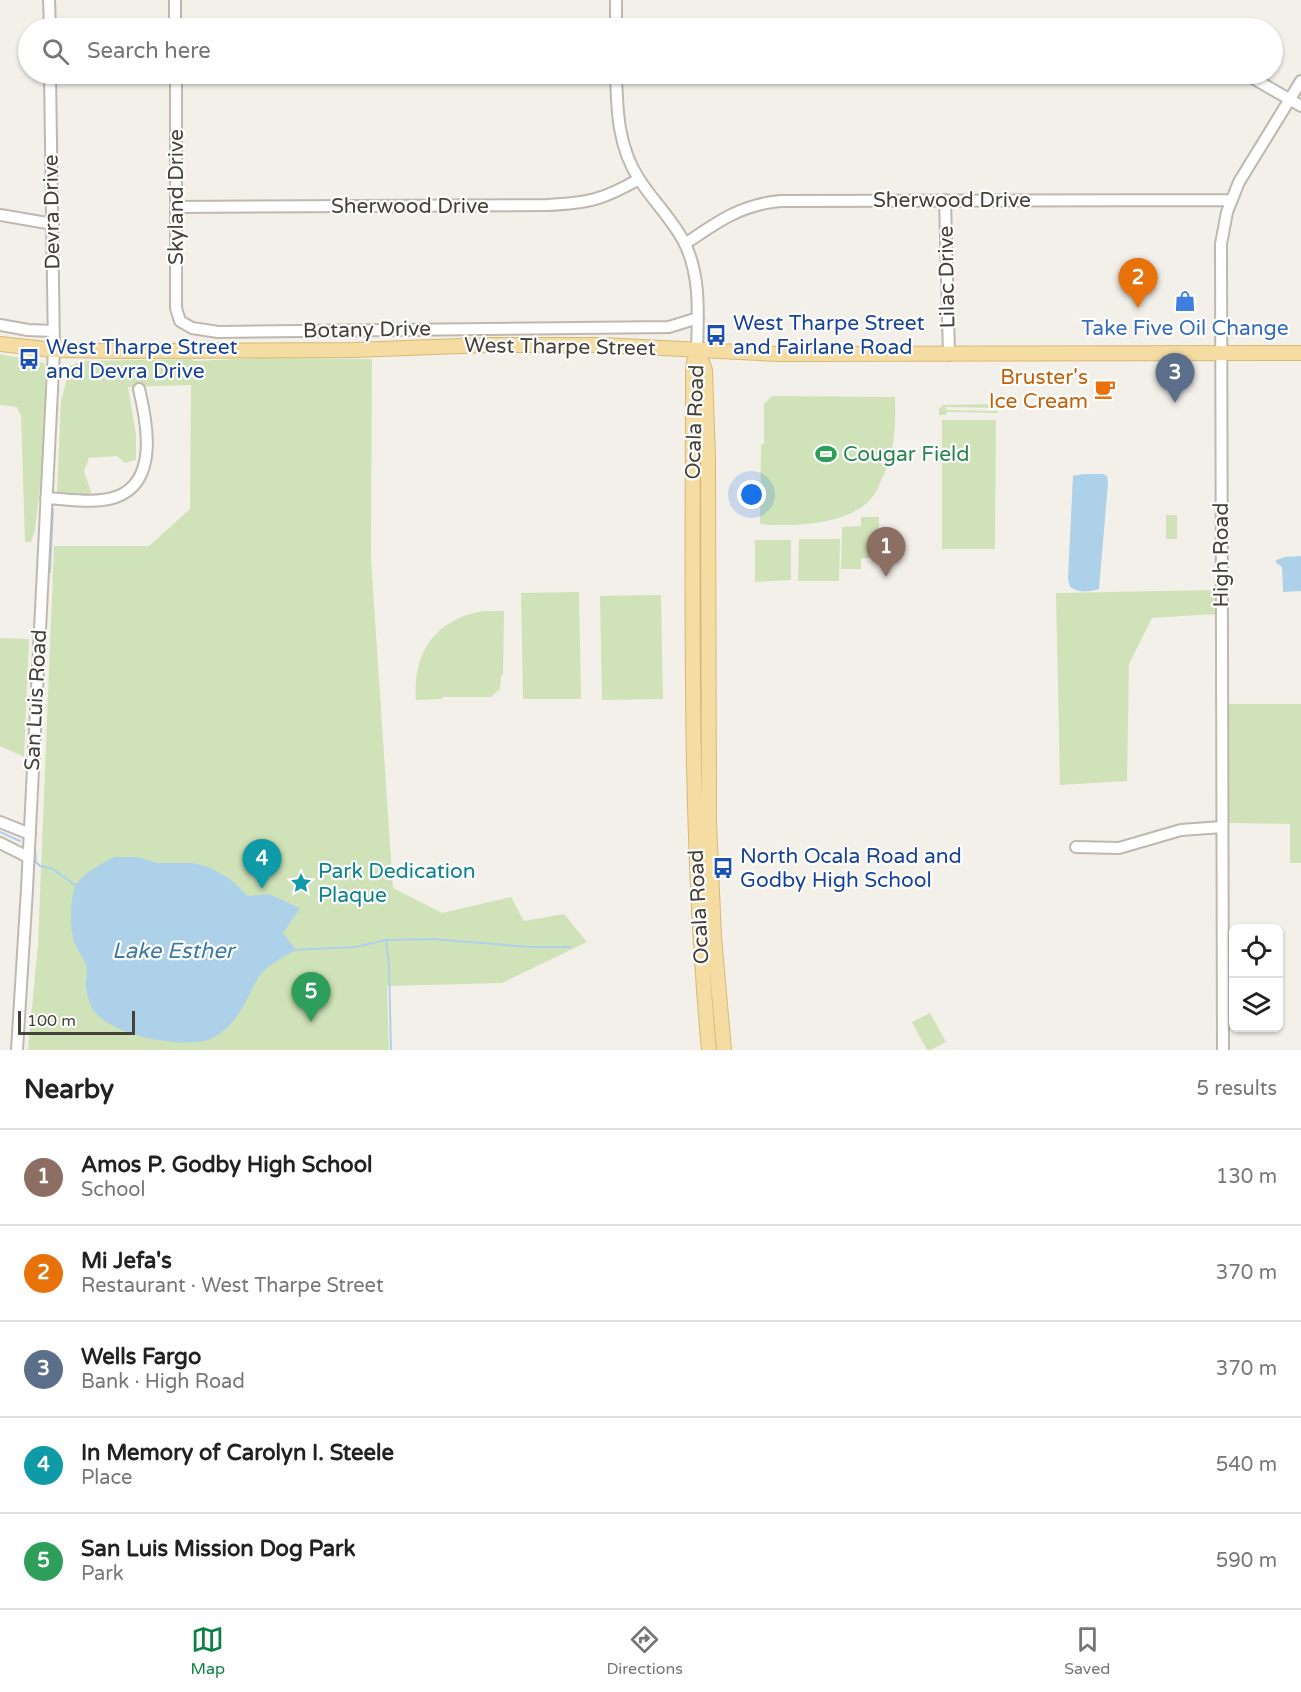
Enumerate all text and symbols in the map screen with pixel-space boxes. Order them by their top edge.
search box [18,18,1283,84]
icon: search [39,35,72,68]
text: Search here [87,38,211,64]
street label: Skyland Drive [164,129,189,265]
street label: Devra Drive [38,154,66,270]
street label: Sherwood Drive [873,188,1031,213]
street label: Sherwood Drive [331,194,489,219]
street label: Lilac Drive [934,225,960,329]
pin: 2 [1118,258,1158,308]
shop icon: Take Five Oil Change [1173,289,1197,313]
place label: West Tharpe Street and Fairlane Road [733,311,925,360]
street label: Botany Drive [303,316,431,344]
place label: Take Five Oil Change [1081,316,1289,341]
bus stop icon: West Tharpe Street and Fairlane Road [704,323,728,347]
street label: West Tharpe Street [464,333,656,361]
place label: West Tharpe Street and Devra Drive [46,335,238,384]
bus stop icon: West Tharpe Street and Devra Drive [17,347,41,371]
pin: 3 [1156,354,1194,403]
street label: Ocala Road [681,364,709,480]
place label: Bruster's Ice Cream [989,365,1088,414]
cafe icon: Bruster's Ice Cream [1093,377,1117,401]
sports icon: Cougar Field [814,442,838,466]
place label: Cougar Field [843,442,970,467]
your location [737,480,766,509]
street label: High Road [1209,502,1234,608]
pin: 1 [866,528,906,577]
street label: San Luis Road [20,629,52,771]
pin: 4 [242,840,282,889]
place label: North Ocala Road and Godby High School [740,844,962,893]
street label: Ocala Road [684,849,714,965]
bus stop icon: North Ocala Road and Godby High School [711,856,735,880]
place label: Park Dedication Plaque [318,859,476,908]
place icon: Park Dedication Plaque [289,871,313,895]
map controls [1229,924,1283,1032]
button: locate [1229,924,1283,978]
water label: Lake Esther [112,938,237,964]
pin: 5 [292,972,330,1022]
button: layers [1229,978,1283,1032]
scale bar [18,1008,135,1036]
text: 100 m [27,1011,76,1031]
text: Nearby [24,1074,114,1105]
text: 5 results [1197,1077,1277,1101]
text: Amos P. Godby High School [81,1152,373,1178]
text: 1 [37,1165,50,1189]
text: 130 m [1216,1165,1277,1189]
text: School [81,1178,145,1202]
text: Mi Jefa's [81,1248,172,1274]
text: 2 [37,1261,50,1285]
text: 370 m [1216,1261,1277,1285]
text: Restaurant · West Tharpe Street [81,1274,384,1298]
text: Wells Fargo [81,1344,201,1370]
text: 3 [37,1357,50,1381]
text: 370 m [1216,1357,1277,1381]
text: Bank · High Road [81,1370,245,1394]
text: In Memory of Carolyn I. Steele [81,1440,394,1466]
text: 4 [37,1453,50,1477]
text: 540 m [1216,1453,1277,1477]
text: Place [81,1466,132,1490]
text: San Luis Mission Dog Park [81,1536,356,1562]
text: 5 [37,1549,50,1573]
text: 590 m [1216,1549,1277,1573]
text: Park [81,1562,124,1586]
tab: Map [191,1623,225,1679]
tab: Directions [606,1623,683,1679]
tab: Saved [1064,1623,1110,1679]

